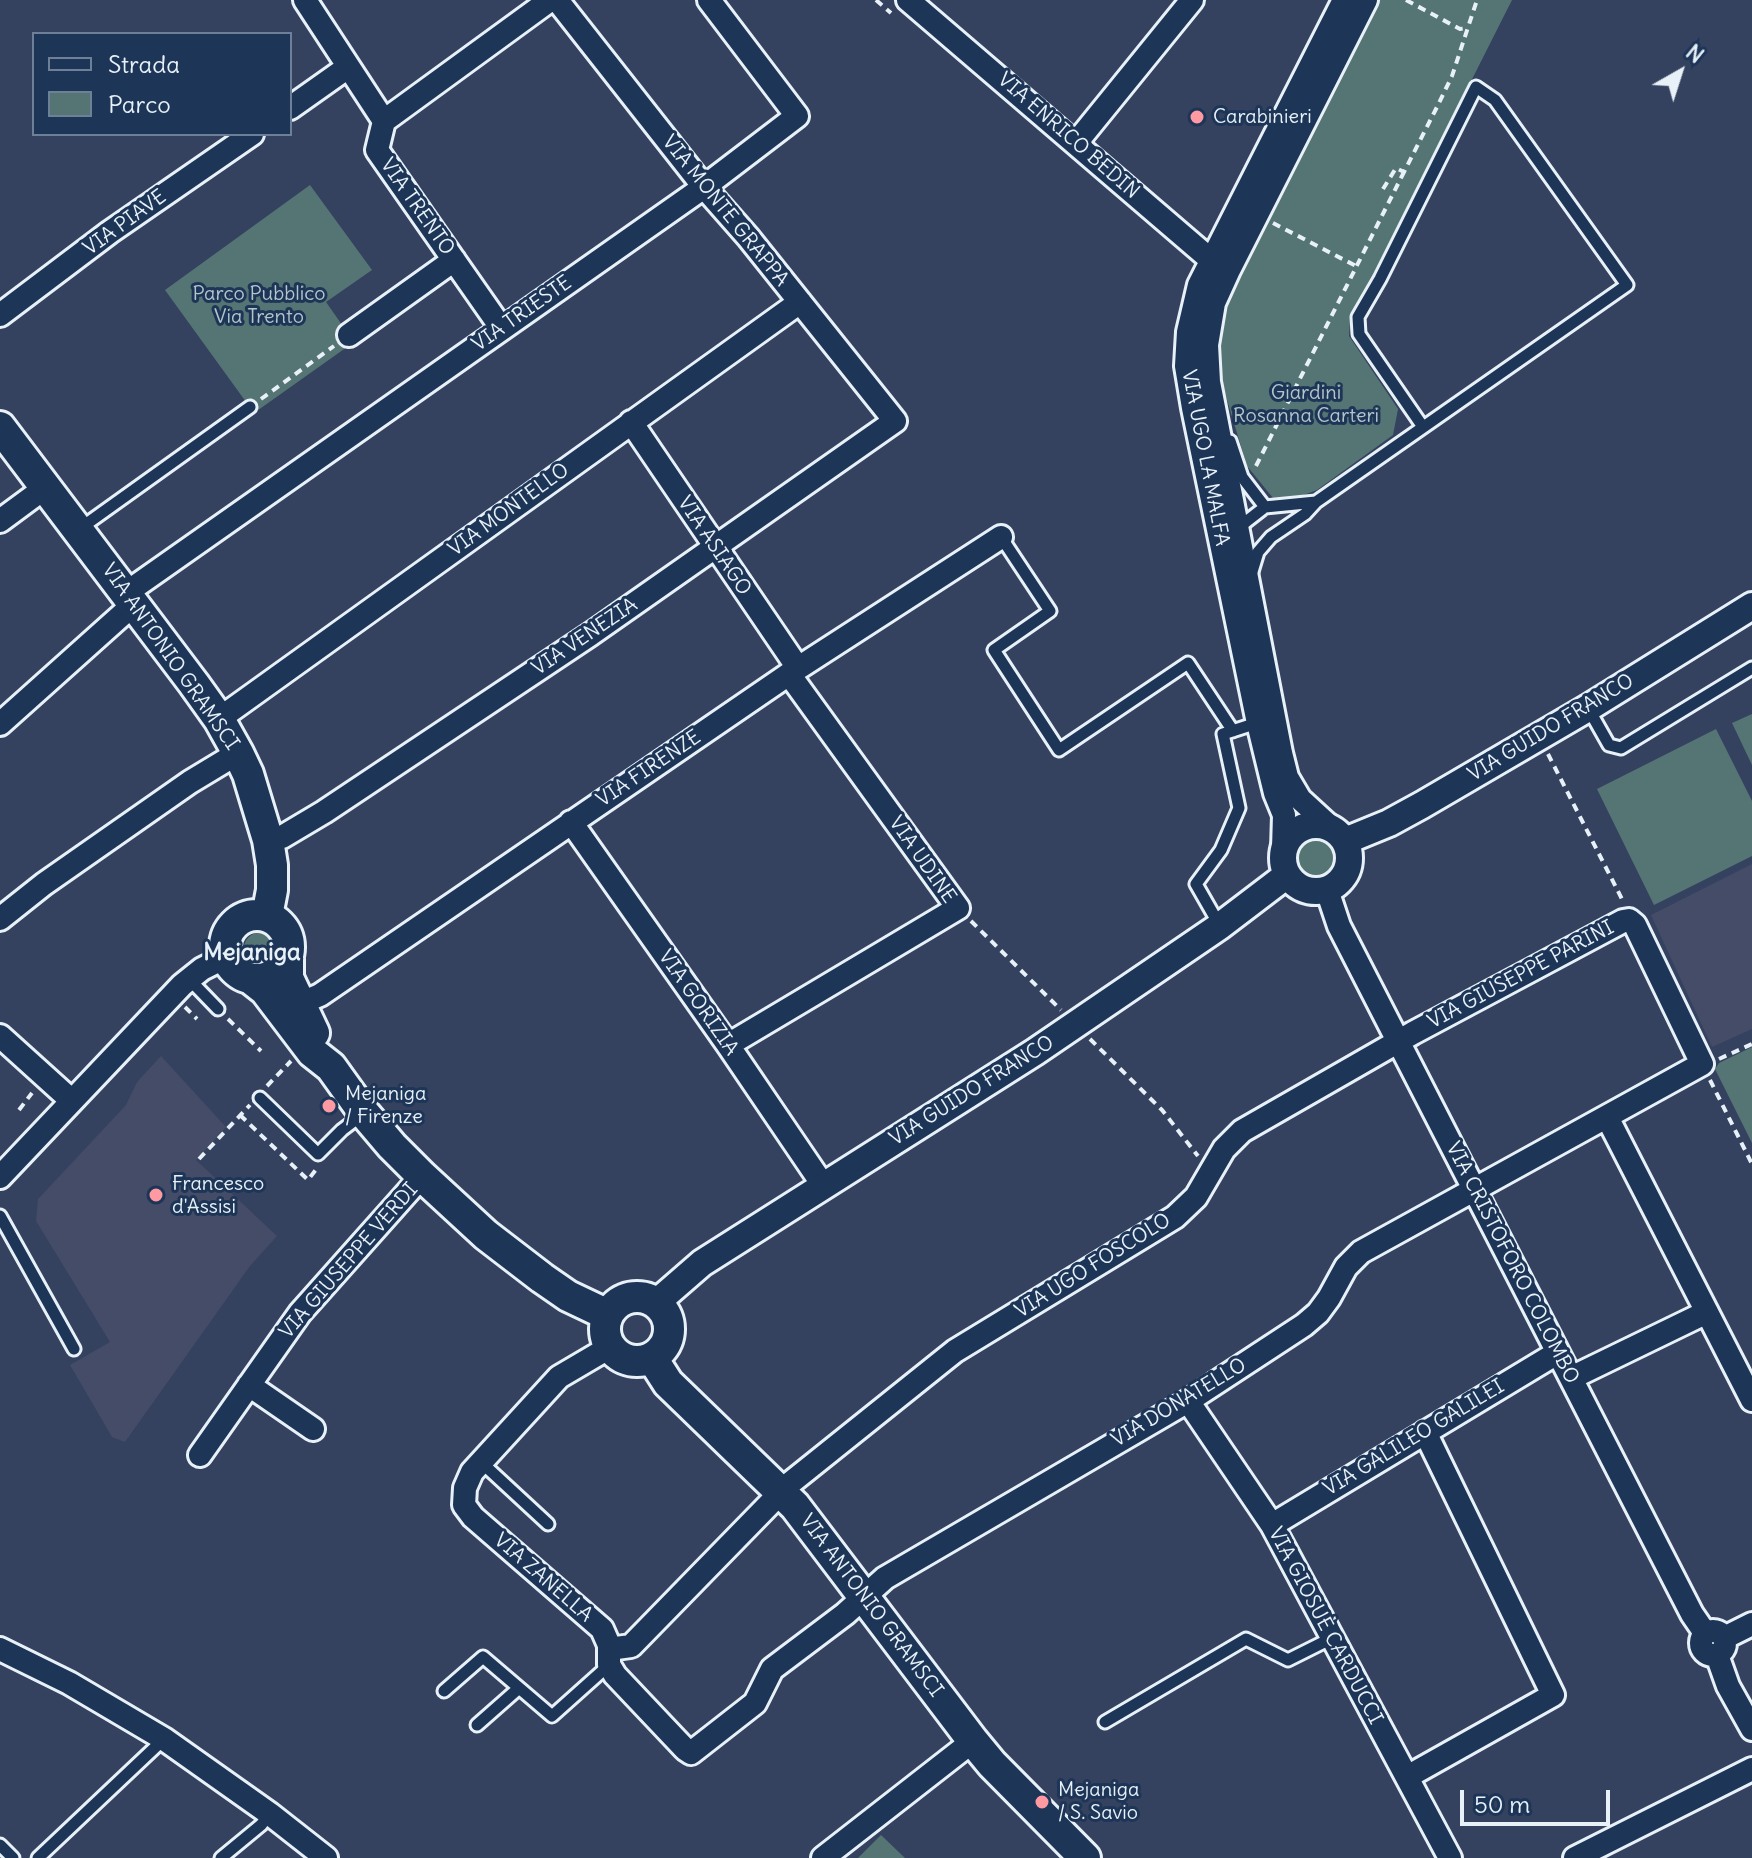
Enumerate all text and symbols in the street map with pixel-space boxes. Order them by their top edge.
legend [32,32,292,136]
north arrow [1640,32,1720,112]
text: N [1680,38,1710,69]
text: Strada [108,49,180,79]
street label: VIA ENRICO BEDIN [992,68,1144,204]
text: Parco [108,89,171,119]
place label: Carabinieri [1213,105,1312,129]
marker: Carabinieri [1188,108,1206,126]
street label: VIA MONTE GRAPPA [657,131,793,291]
street label: VIA TRENTO [375,154,459,260]
street label: VIA PIAVE [79,185,171,261]
street label: VIA TRIESTE [468,271,576,357]
park label: Parco Pubblico Via Trento [193,282,325,329]
street label: VIA UGO LA MALFA [1176,368,1234,548]
park label: Giardini Rosanna Carteri [1233,381,1379,428]
street label: VIA MONTELLO [444,458,574,562]
street label: VIA ASIAGO [672,492,756,600]
street label: VIA ANTONIO GRAMSCI [96,559,244,755]
street label: VIA VENEZIA [528,593,642,681]
street label: VIA GUIDO FRANCO [1464,669,1638,787]
street label: VIA FIRENZE [592,725,706,813]
street label: VIA UDINE [883,812,961,908]
street label: VIA GIUSEPPE PARINI [1424,916,1618,1034]
district label: Mejaniga [203,939,301,967]
street label: VIA GORIZIA [653,946,743,1060]
street label: VIA GUIDO FRANCO [885,1031,1059,1151]
place label: Mejaniga / Firenze [345,1082,426,1129]
marker: Mejaniga / Firenze [320,1097,338,1115]
street label: VIA CRISTOFORO COLOMBO [1440,1138,1584,1388]
place label: Francesco d'Assisi [172,1172,264,1219]
street label: VIA GIUSEPPE VERDI [275,1178,423,1344]
marker: Francesco d'Assisi [147,1186,165,1204]
street label: VIA UGO FOSCOLO [1011,1208,1175,1324]
street label: VIA DONATELLO [1107,1353,1251,1453]
street label: VIA GALILEO GALILEI [1319,1375,1509,1501]
street label: VIA ANTONIO GRAMSCI [794,1510,948,1702]
street label: VIA GIOSUÈ CARDUCCI [1263,1523,1387,1729]
street label: VIA ZANELLA [489,1529,597,1627]
scale bar [1464,1774,1614,1824]
place label: Mejaniga / S. Savio [1058,1778,1139,1825]
text: 50 m [1474,1789,1530,1819]
marker: Mejaniga / S. Savio [1033,1793,1051,1811]

